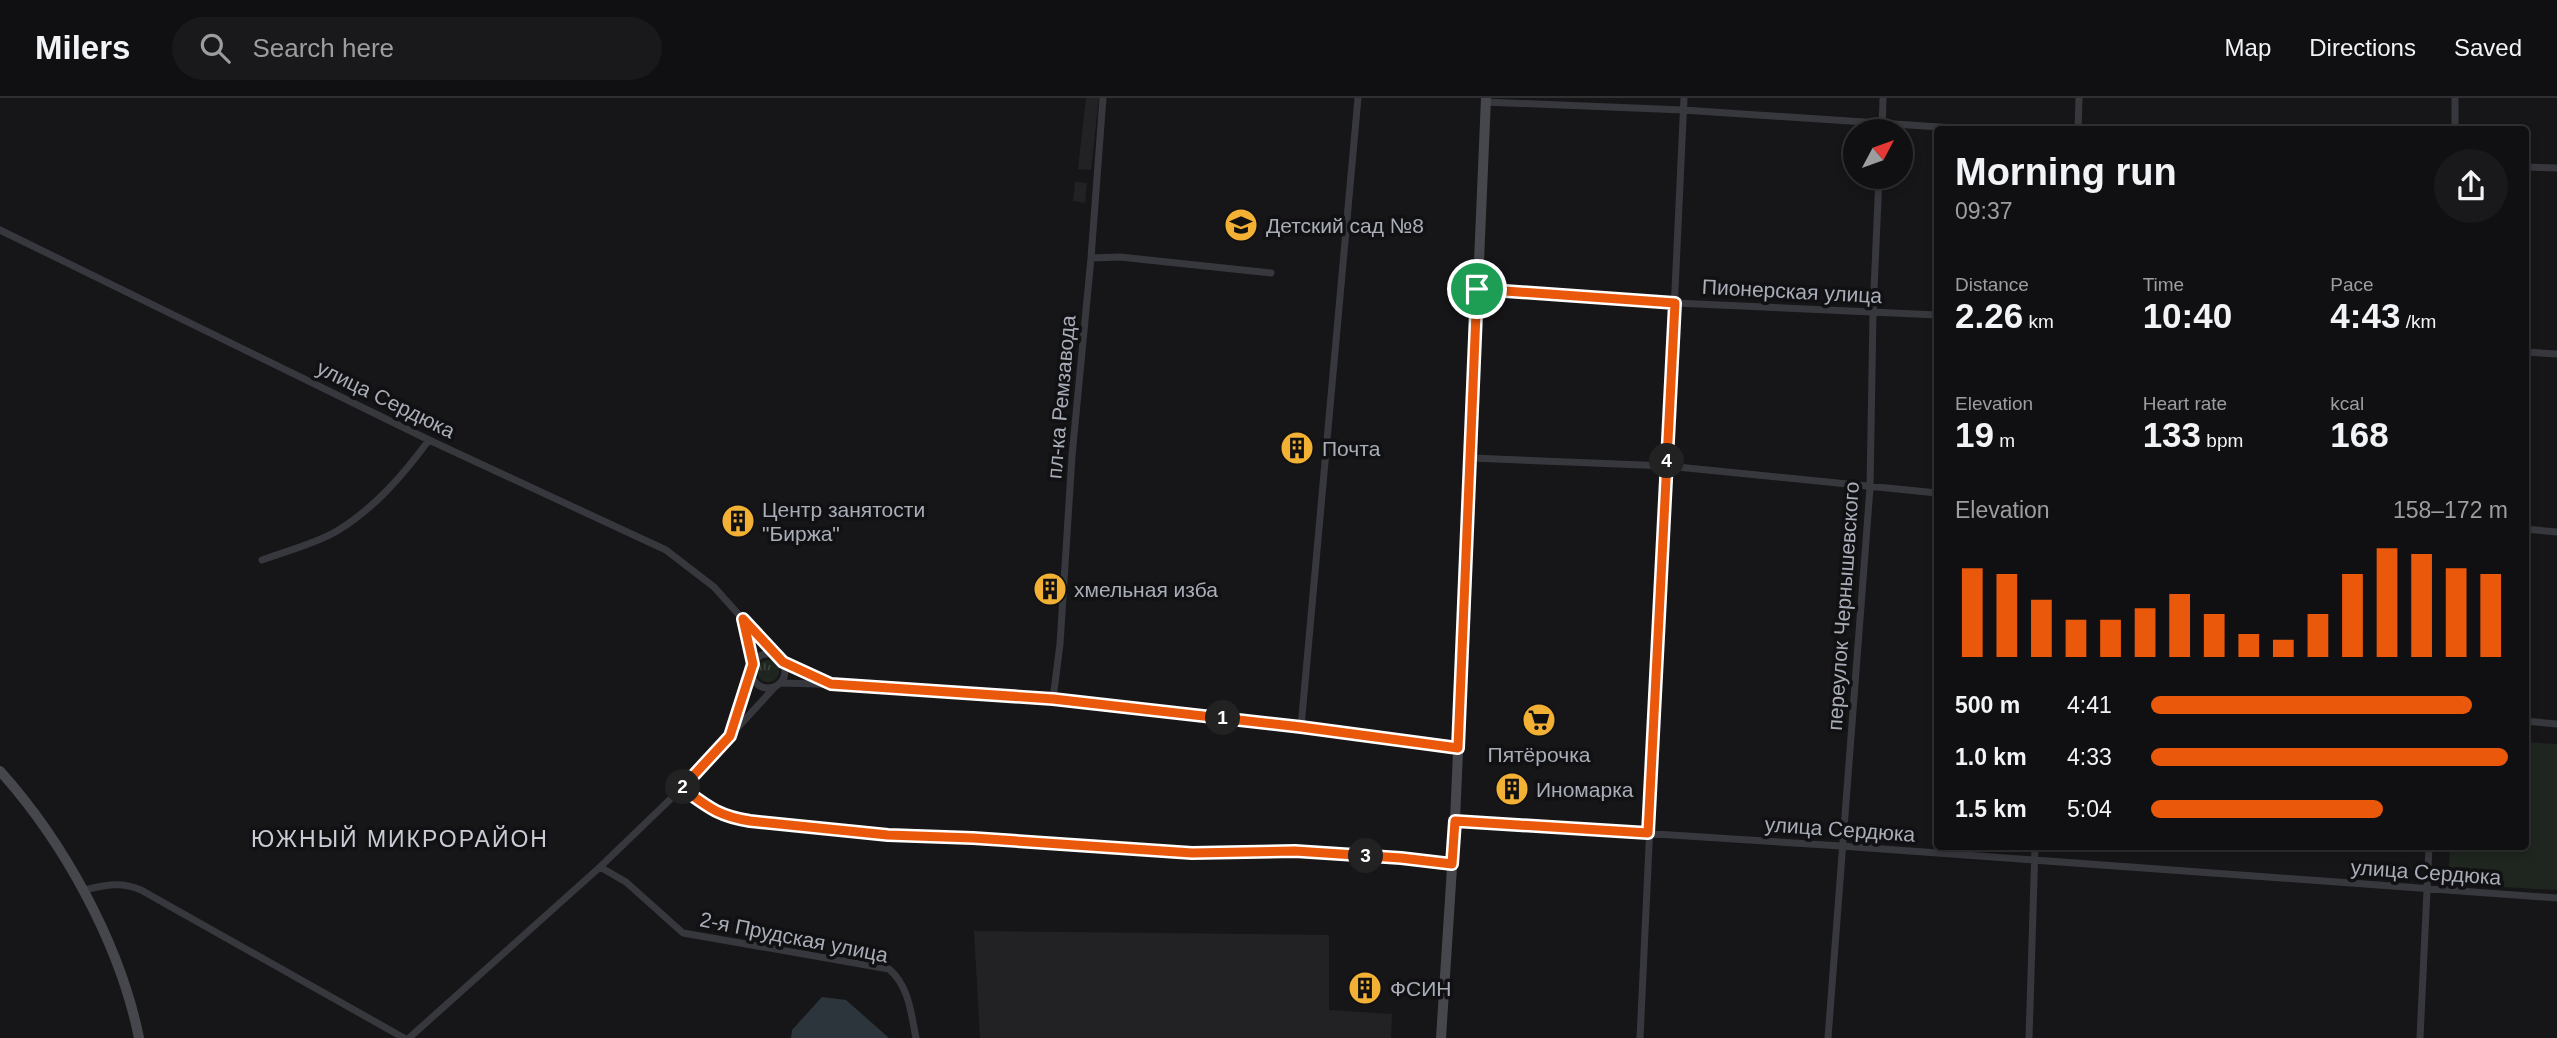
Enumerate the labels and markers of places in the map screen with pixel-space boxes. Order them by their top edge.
school or university icon: Детский сад №8 [1222,206,1260,244]
place label: Детский сад №8 [1266,214,1424,237]
pin [1447,259,1507,319]
building icon: Почта [1278,429,1316,467]
place label: Почта [1322,437,1381,460]
pin: 4 [1650,444,1684,478]
place label: Центр занятости "Биржа" [762,498,925,545]
building icon: Центр занятости "Биржа" [719,502,757,540]
building icon: хмельная изба [1031,570,1069,608]
place label: хмельная изба [1074,578,1218,601]
pin: 1 [1206,700,1240,736]
supermarket icon: Пятёрочка [1520,701,1558,739]
place label: Пятёрочка [1488,743,1591,766]
pin: 2 [666,770,700,804]
building icon: Иномарка [1493,770,1531,808]
place label: Иномарка [1536,778,1634,801]
pin: 3 [1348,838,1384,874]
building icon: ФСИН [1346,969,1384,1007]
place label: ФСИН [1390,977,1451,1000]

